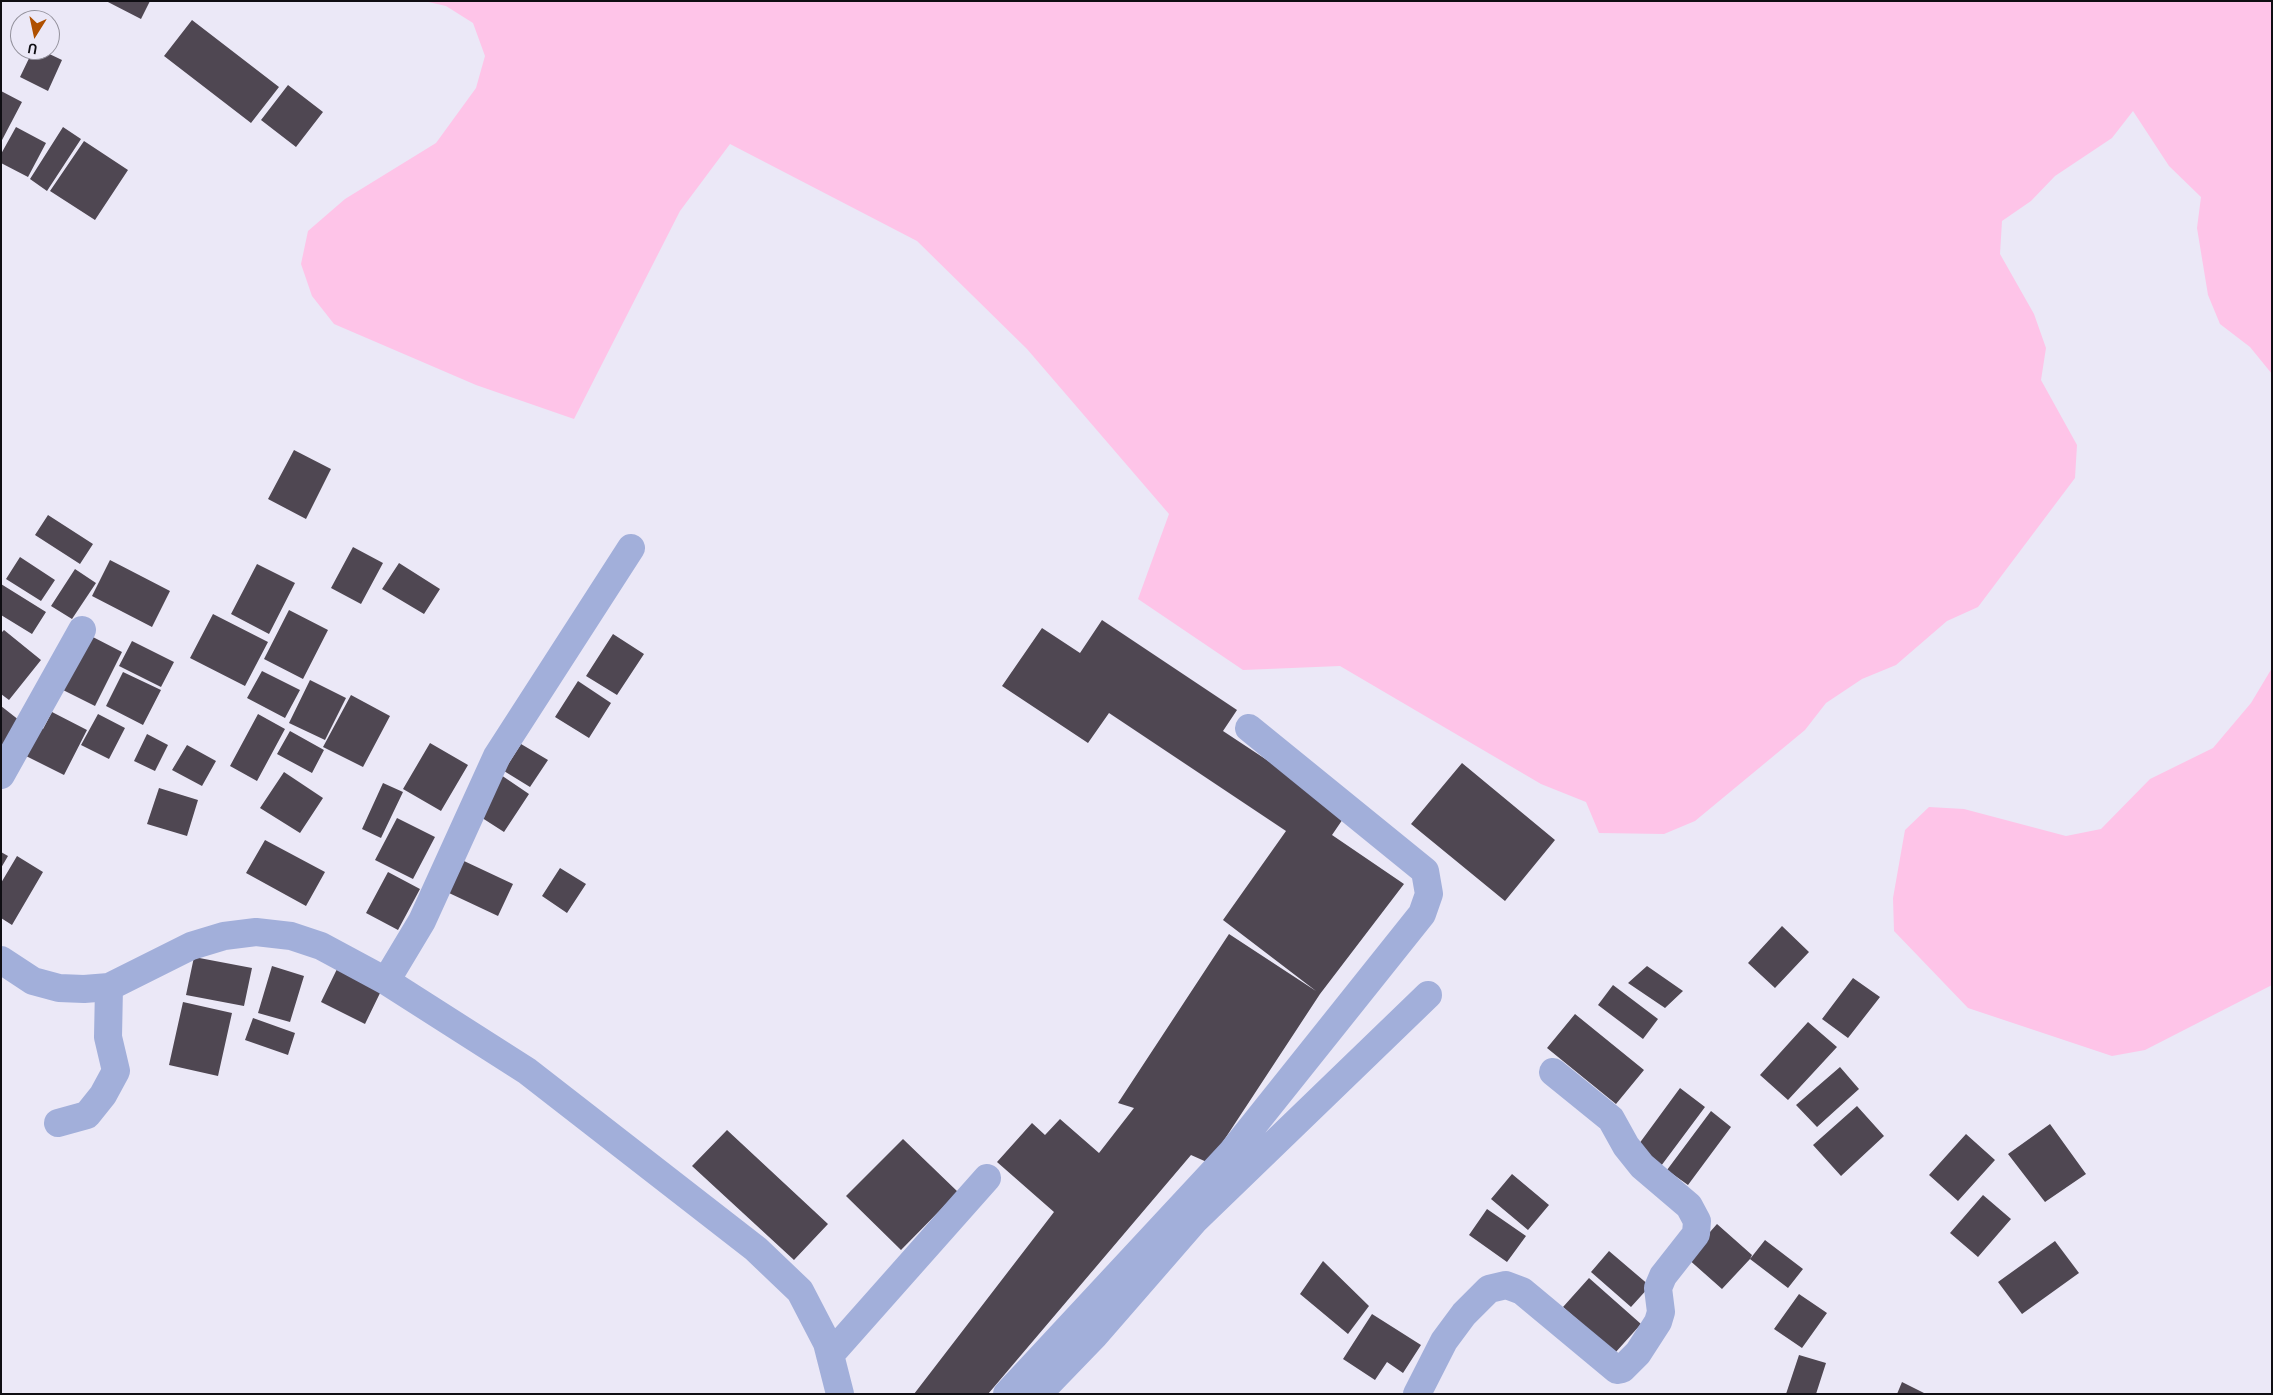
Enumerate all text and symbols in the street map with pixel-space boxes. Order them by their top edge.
north arrow [10,10,60,60]
text: U [26,39,39,58]

